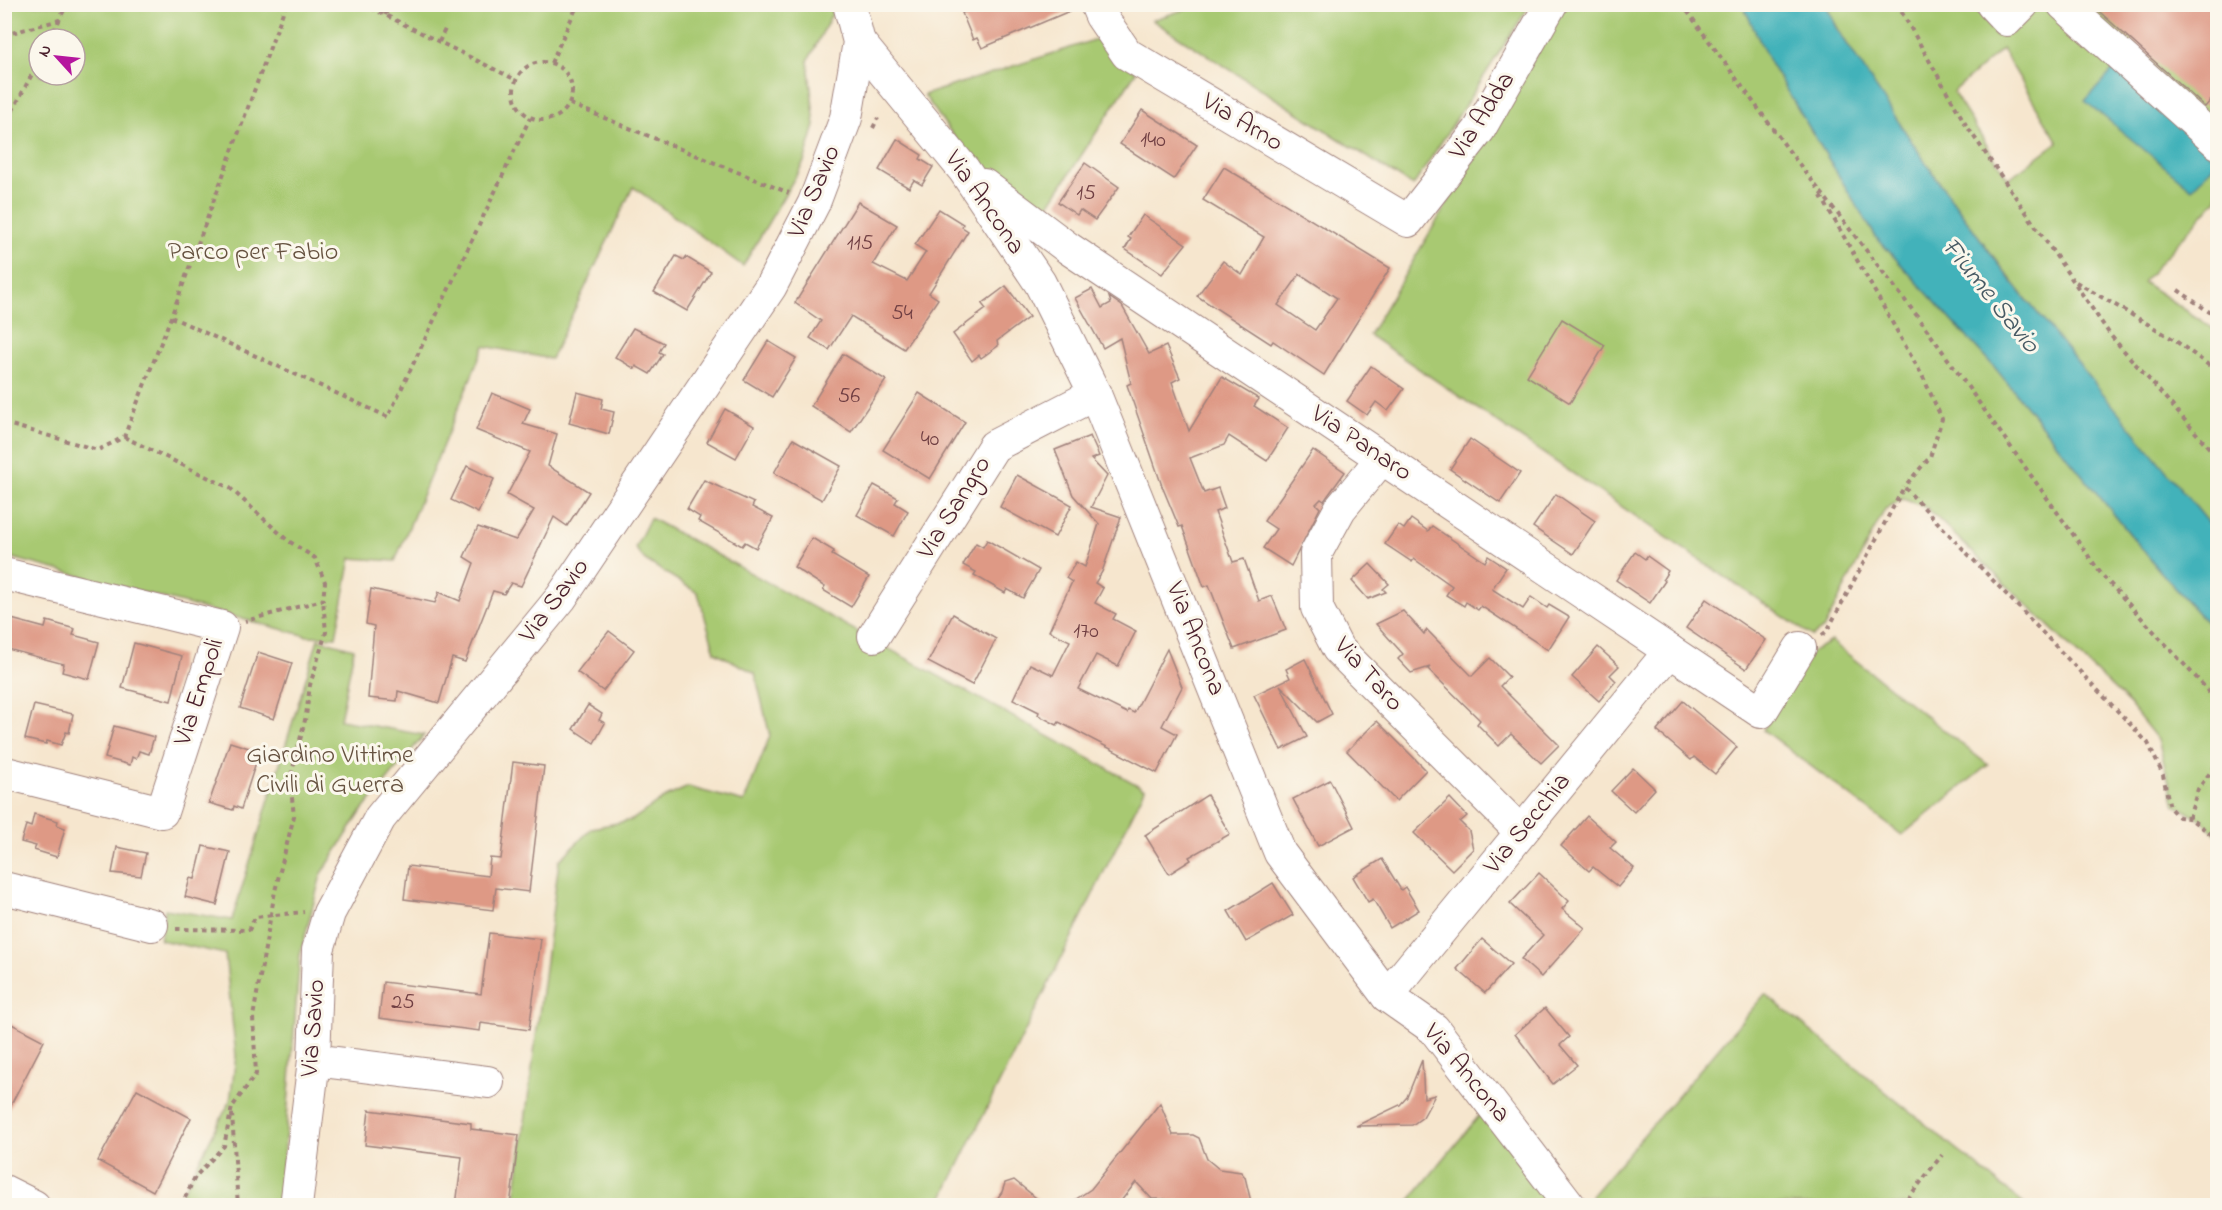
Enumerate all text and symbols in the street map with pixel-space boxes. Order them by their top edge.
north arrow [27,27,87,87]
text: N [32,41,59,61]
street label: Via Adda [1440,65,1526,168]
street label: Via Arno [1193,83,1290,162]
house number: 140 [1140,125,1166,157]
street label: Via Savio [778,140,852,245]
street label: Via Ancona [934,142,1034,263]
house number: 15 [1076,178,1096,210]
house number: 115 [847,228,873,260]
water label: Fiume Savio [1931,230,2049,363]
park label: Parco per Fabio [168,234,338,272]
house number: 54 [891,298,913,330]
house number: 56 [838,381,860,413]
street label: Via Panaro [1302,396,1419,492]
house number: 40 [921,424,939,456]
street label: Via Sangro [908,449,1002,568]
street label: Via Savio [510,551,600,652]
street label: Via Ancona [1155,576,1235,702]
house number: 170 [1073,616,1099,648]
street label: Via Taro [1323,628,1412,721]
street label: Via Empoli [165,634,235,751]
park label: Giardino Vittime Civili di Guerra [246,737,414,805]
street label: Via Secchia [1474,765,1581,884]
street label: Via Savio [292,978,336,1079]
house number: 25 [391,987,415,1019]
street label: Via Ancona [1412,1015,1519,1132]

